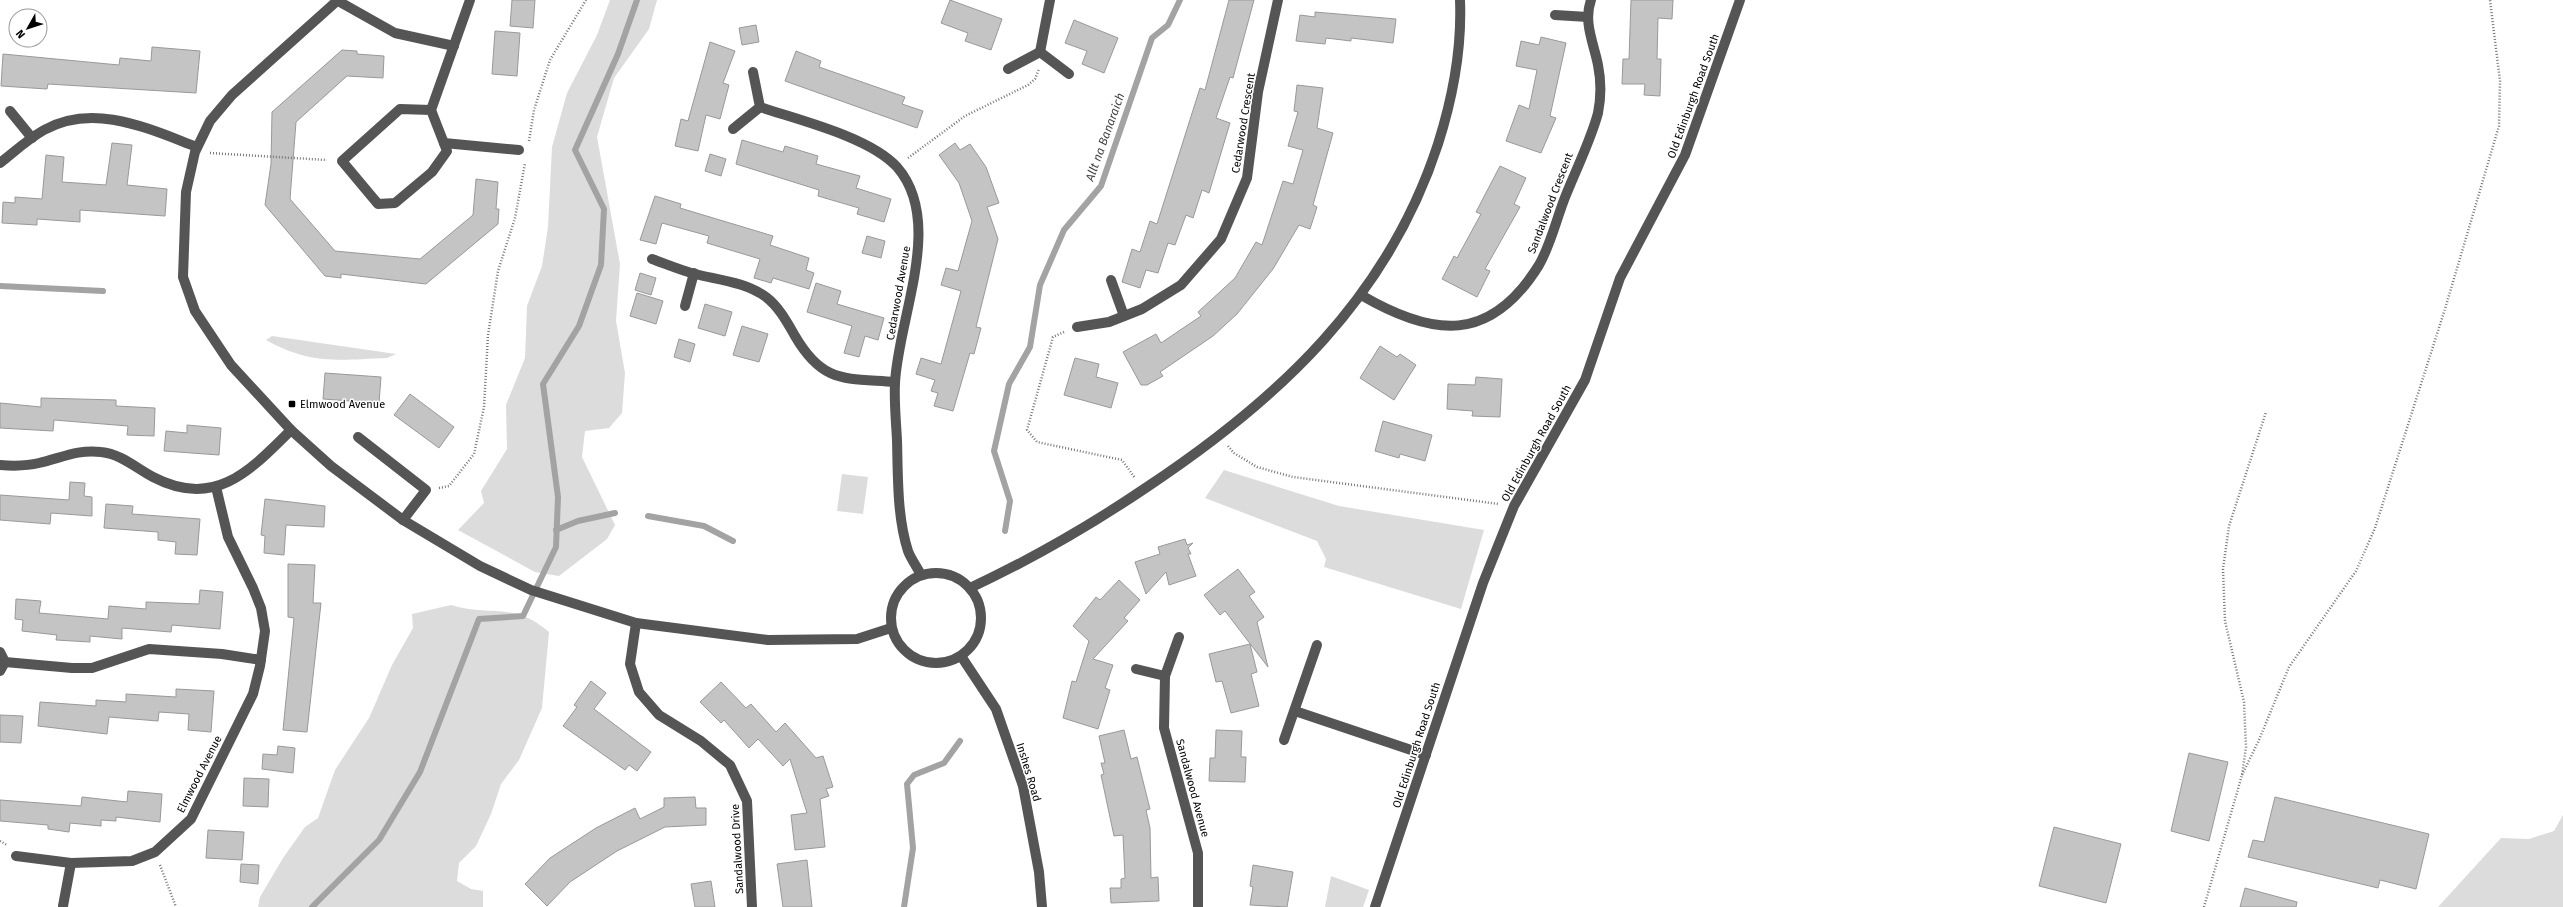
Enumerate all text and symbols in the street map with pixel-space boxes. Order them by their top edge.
north arrow [8,8,48,48]
text: N [13,27,28,41]
street label: Old Edinburgh Road South [1665,32,1722,160]
street label: Cedarwood Crescent [1229,72,1258,174]
water label: Allt na Banaraich [1082,91,1127,184]
street label: Sandalwood Crescent [1525,151,1576,255]
street label: Cedarwood Avenue [884,245,913,341]
street label: Old Edinburgh Road South [1499,383,1574,504]
place label: Elmwood Avenue [300,398,385,411]
marker: Elmwood Avenue [287,399,297,409]
street label: Old Edinburgh Road South [1390,681,1443,810]
street label: Elmwood Avenue [174,733,225,815]
street label: Sandalwood Avenue [1173,738,1212,839]
street label: Inshes Road [1013,741,1044,803]
street label: Sandalwood Drive [729,804,746,894]

